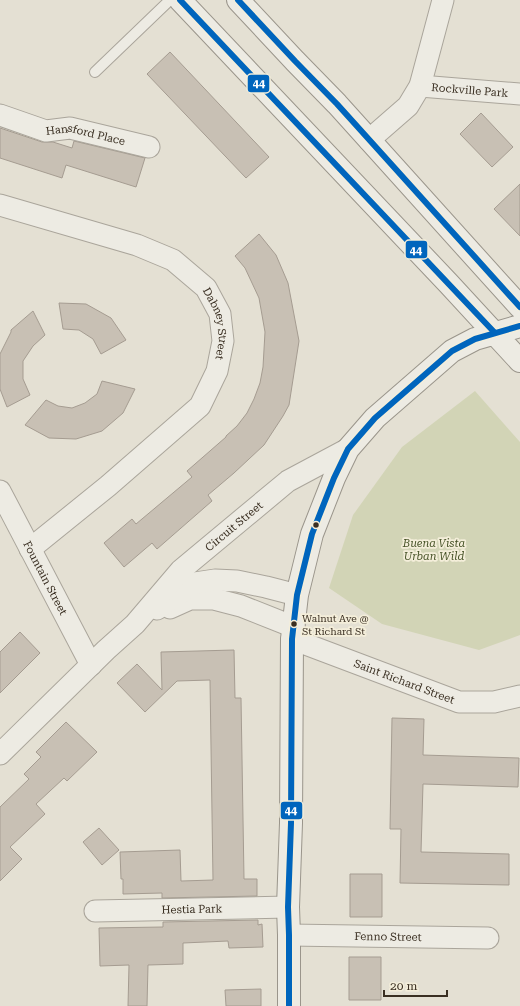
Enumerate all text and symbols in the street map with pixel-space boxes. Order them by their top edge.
line badge: 44 [247,74,270,93]
text: 44 [253,77,266,90]
street label: Rockville Park [431,81,509,100]
street label: Hansford Place [45,122,126,148]
line badge: 44 [405,240,428,259]
text: 44 [410,244,423,257]
street label: Dabney Street [200,285,229,361]
street label: Circuit Street [203,499,266,554]
unlabelled marker [311,520,321,530]
park label: Buena Vista Urban Wild [402,537,466,563]
street label: Fountain Street [20,539,70,617]
place label: Walnut Ave @ St Richard St [302,613,369,637]
marker: Walnut Ave @ St Richard St [289,619,299,629]
street label: Saint Richard Street [352,657,456,707]
line badge: 44 [280,801,303,820]
text: 44 [285,804,298,817]
street label: Hestia Park [161,902,223,917]
street label: Fenno Street [354,930,422,944]
scale bar [384,972,447,998]
text: 20 m [390,979,417,993]

